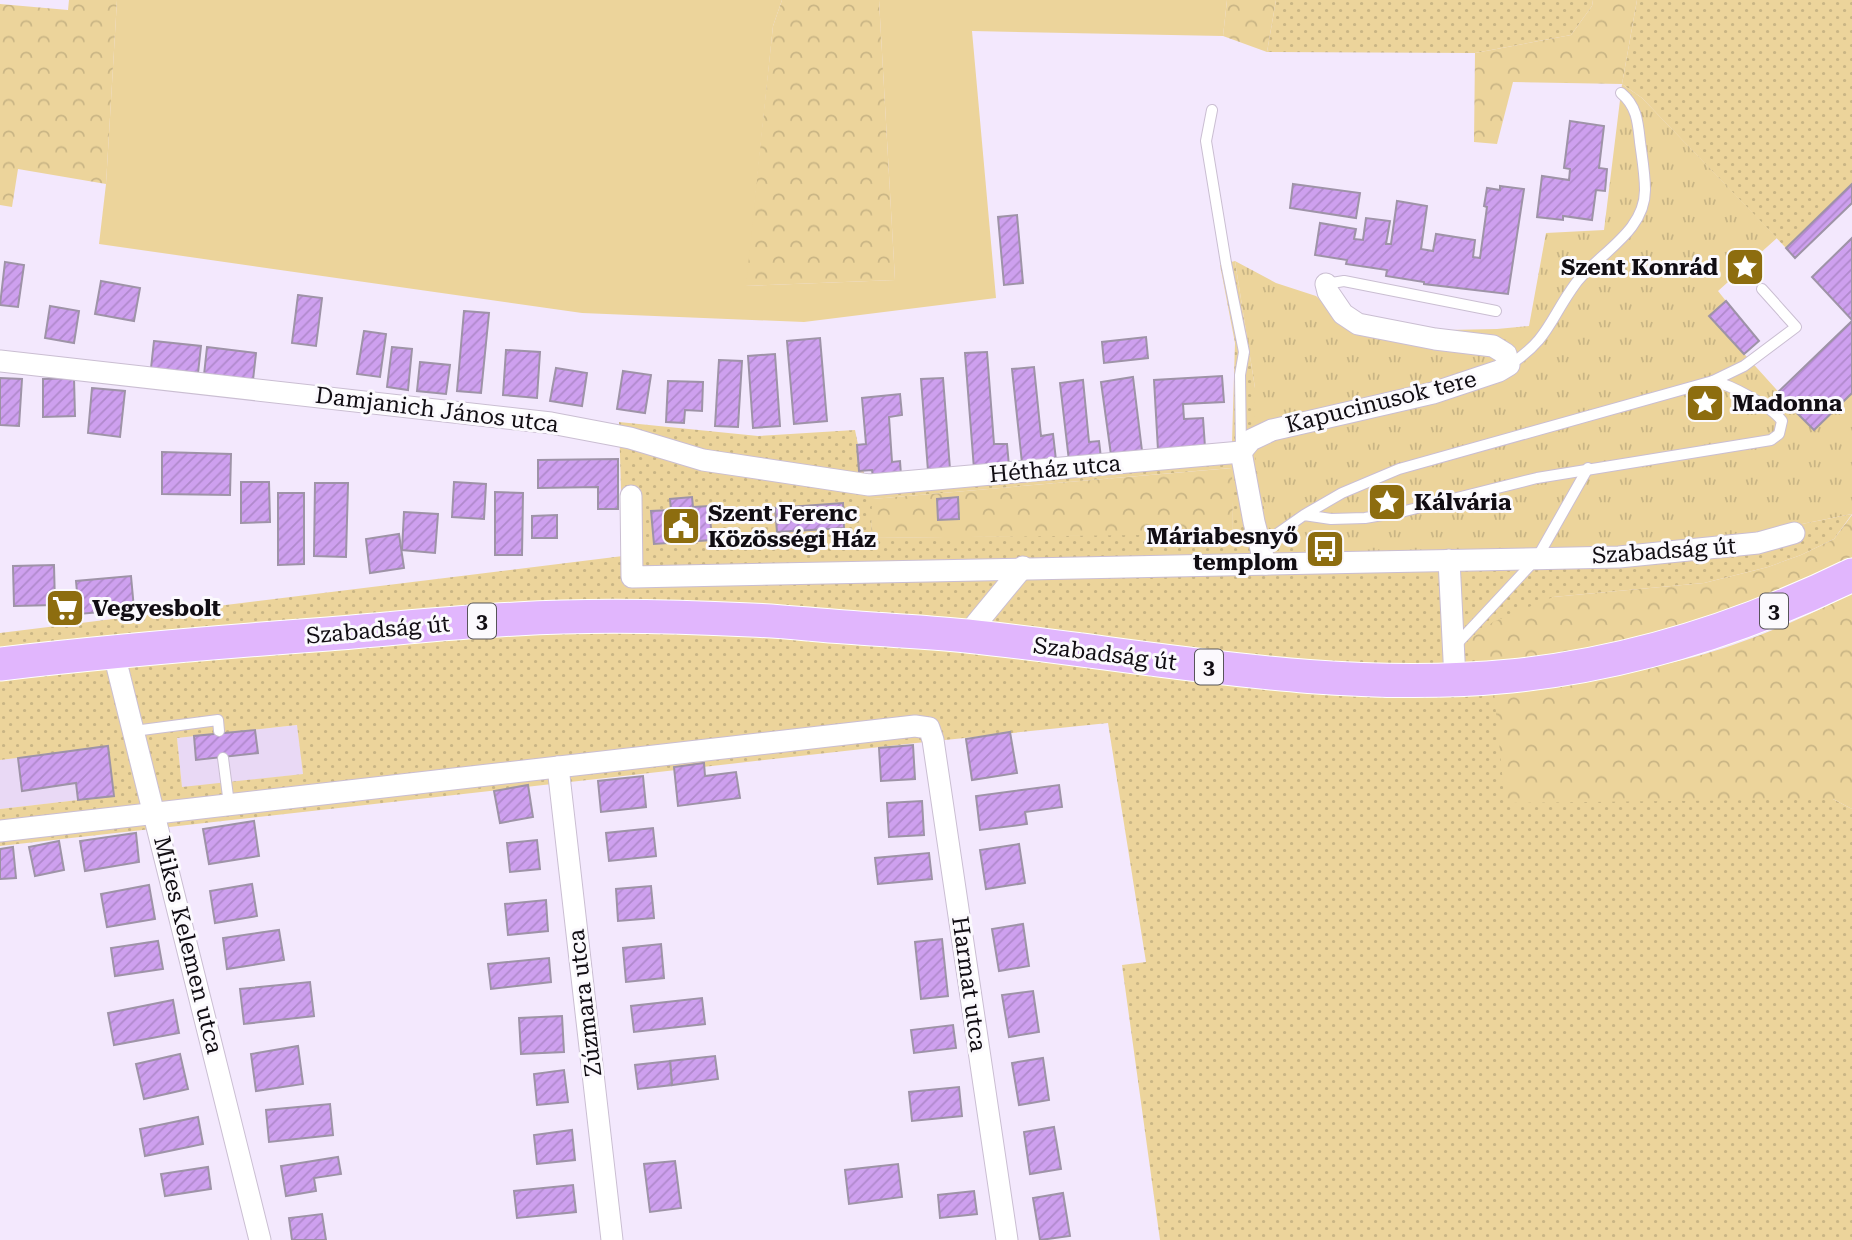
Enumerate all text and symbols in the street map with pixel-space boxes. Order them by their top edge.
place icon: Szent Konrád [1724,246,1766,288]
place label: Szent Konrád [1561,254,1718,281]
street label: Kapucinusok tere [1283,365,1479,439]
street label: Damjanich János utca [314,382,561,438]
place icon: Madonna [1684,382,1726,424]
place label: Madonna [1732,390,1843,417]
street label: Hétház utca [988,450,1123,488]
place icon: Kálvária [1366,481,1408,523]
place label: Kálvária [1414,489,1512,516]
place label: Szent Ferenc Közösségi Ház [708,500,876,553]
public building icon: Szent Ferenc Közösségi Ház [660,505,702,547]
place label: Máriabesnyő templom [1146,523,1298,576]
bus stop icon: Máriabesnyő templom [1304,528,1346,570]
street label: Szabadság út [1591,532,1737,569]
supermarket icon: Vegyesbolt [44,587,86,629]
road number: 3 [1760,594,1788,628]
place label: Vegyesbolt [92,595,221,622]
road number: 3 [468,604,496,638]
street label: Szabadság út [305,610,451,650]
street label: Szabadság út [1032,632,1179,676]
road number: 3 [1195,650,1223,684]
street label: Mikes Kelemen utca [148,833,228,1057]
street label: Harmat utca [946,915,992,1054]
street label: Zúzmara utca [562,927,607,1078]

